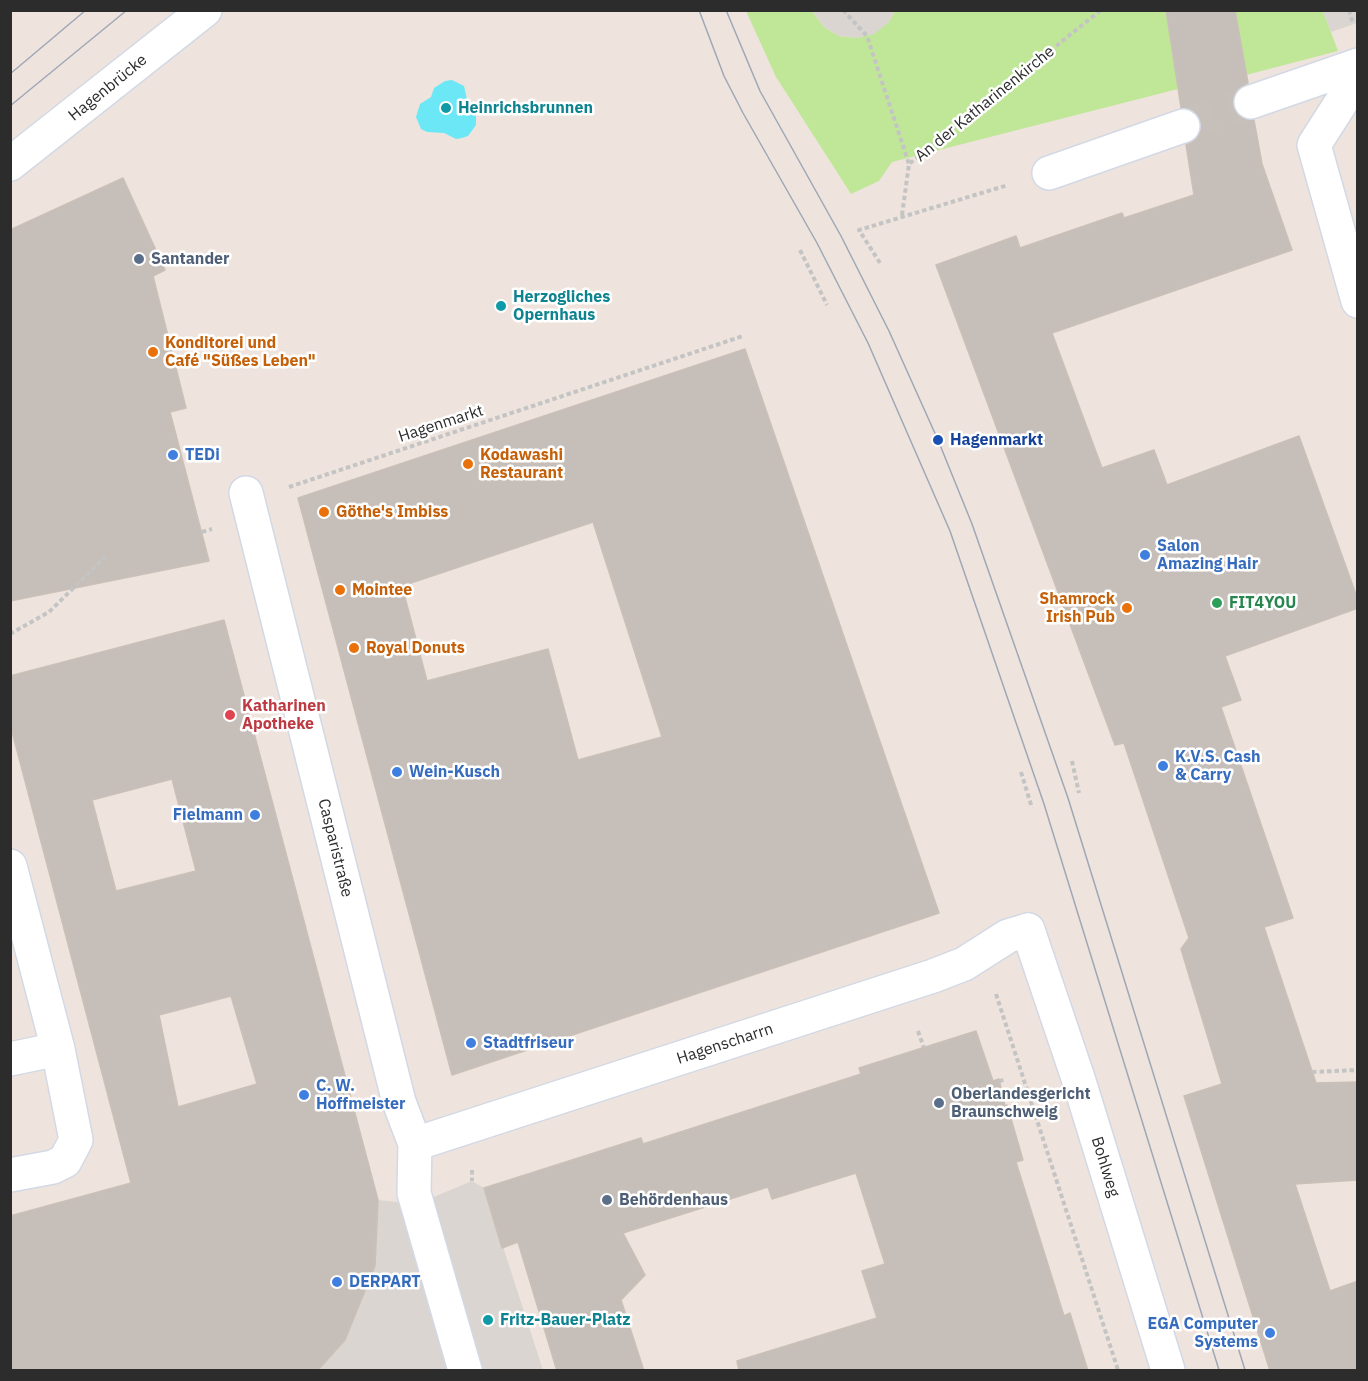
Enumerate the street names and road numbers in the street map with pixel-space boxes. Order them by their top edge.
street label: An der Katharinenkirche [912,42,1058,166]
street label: Hagenbrücke [65,51,151,125]
street label: Hagenmarkt [396,401,486,447]
street label: Casparistraße [314,797,356,899]
street label: Hagenscharrn [674,1019,776,1069]
street label: Bohlweg [1087,1134,1123,1200]

